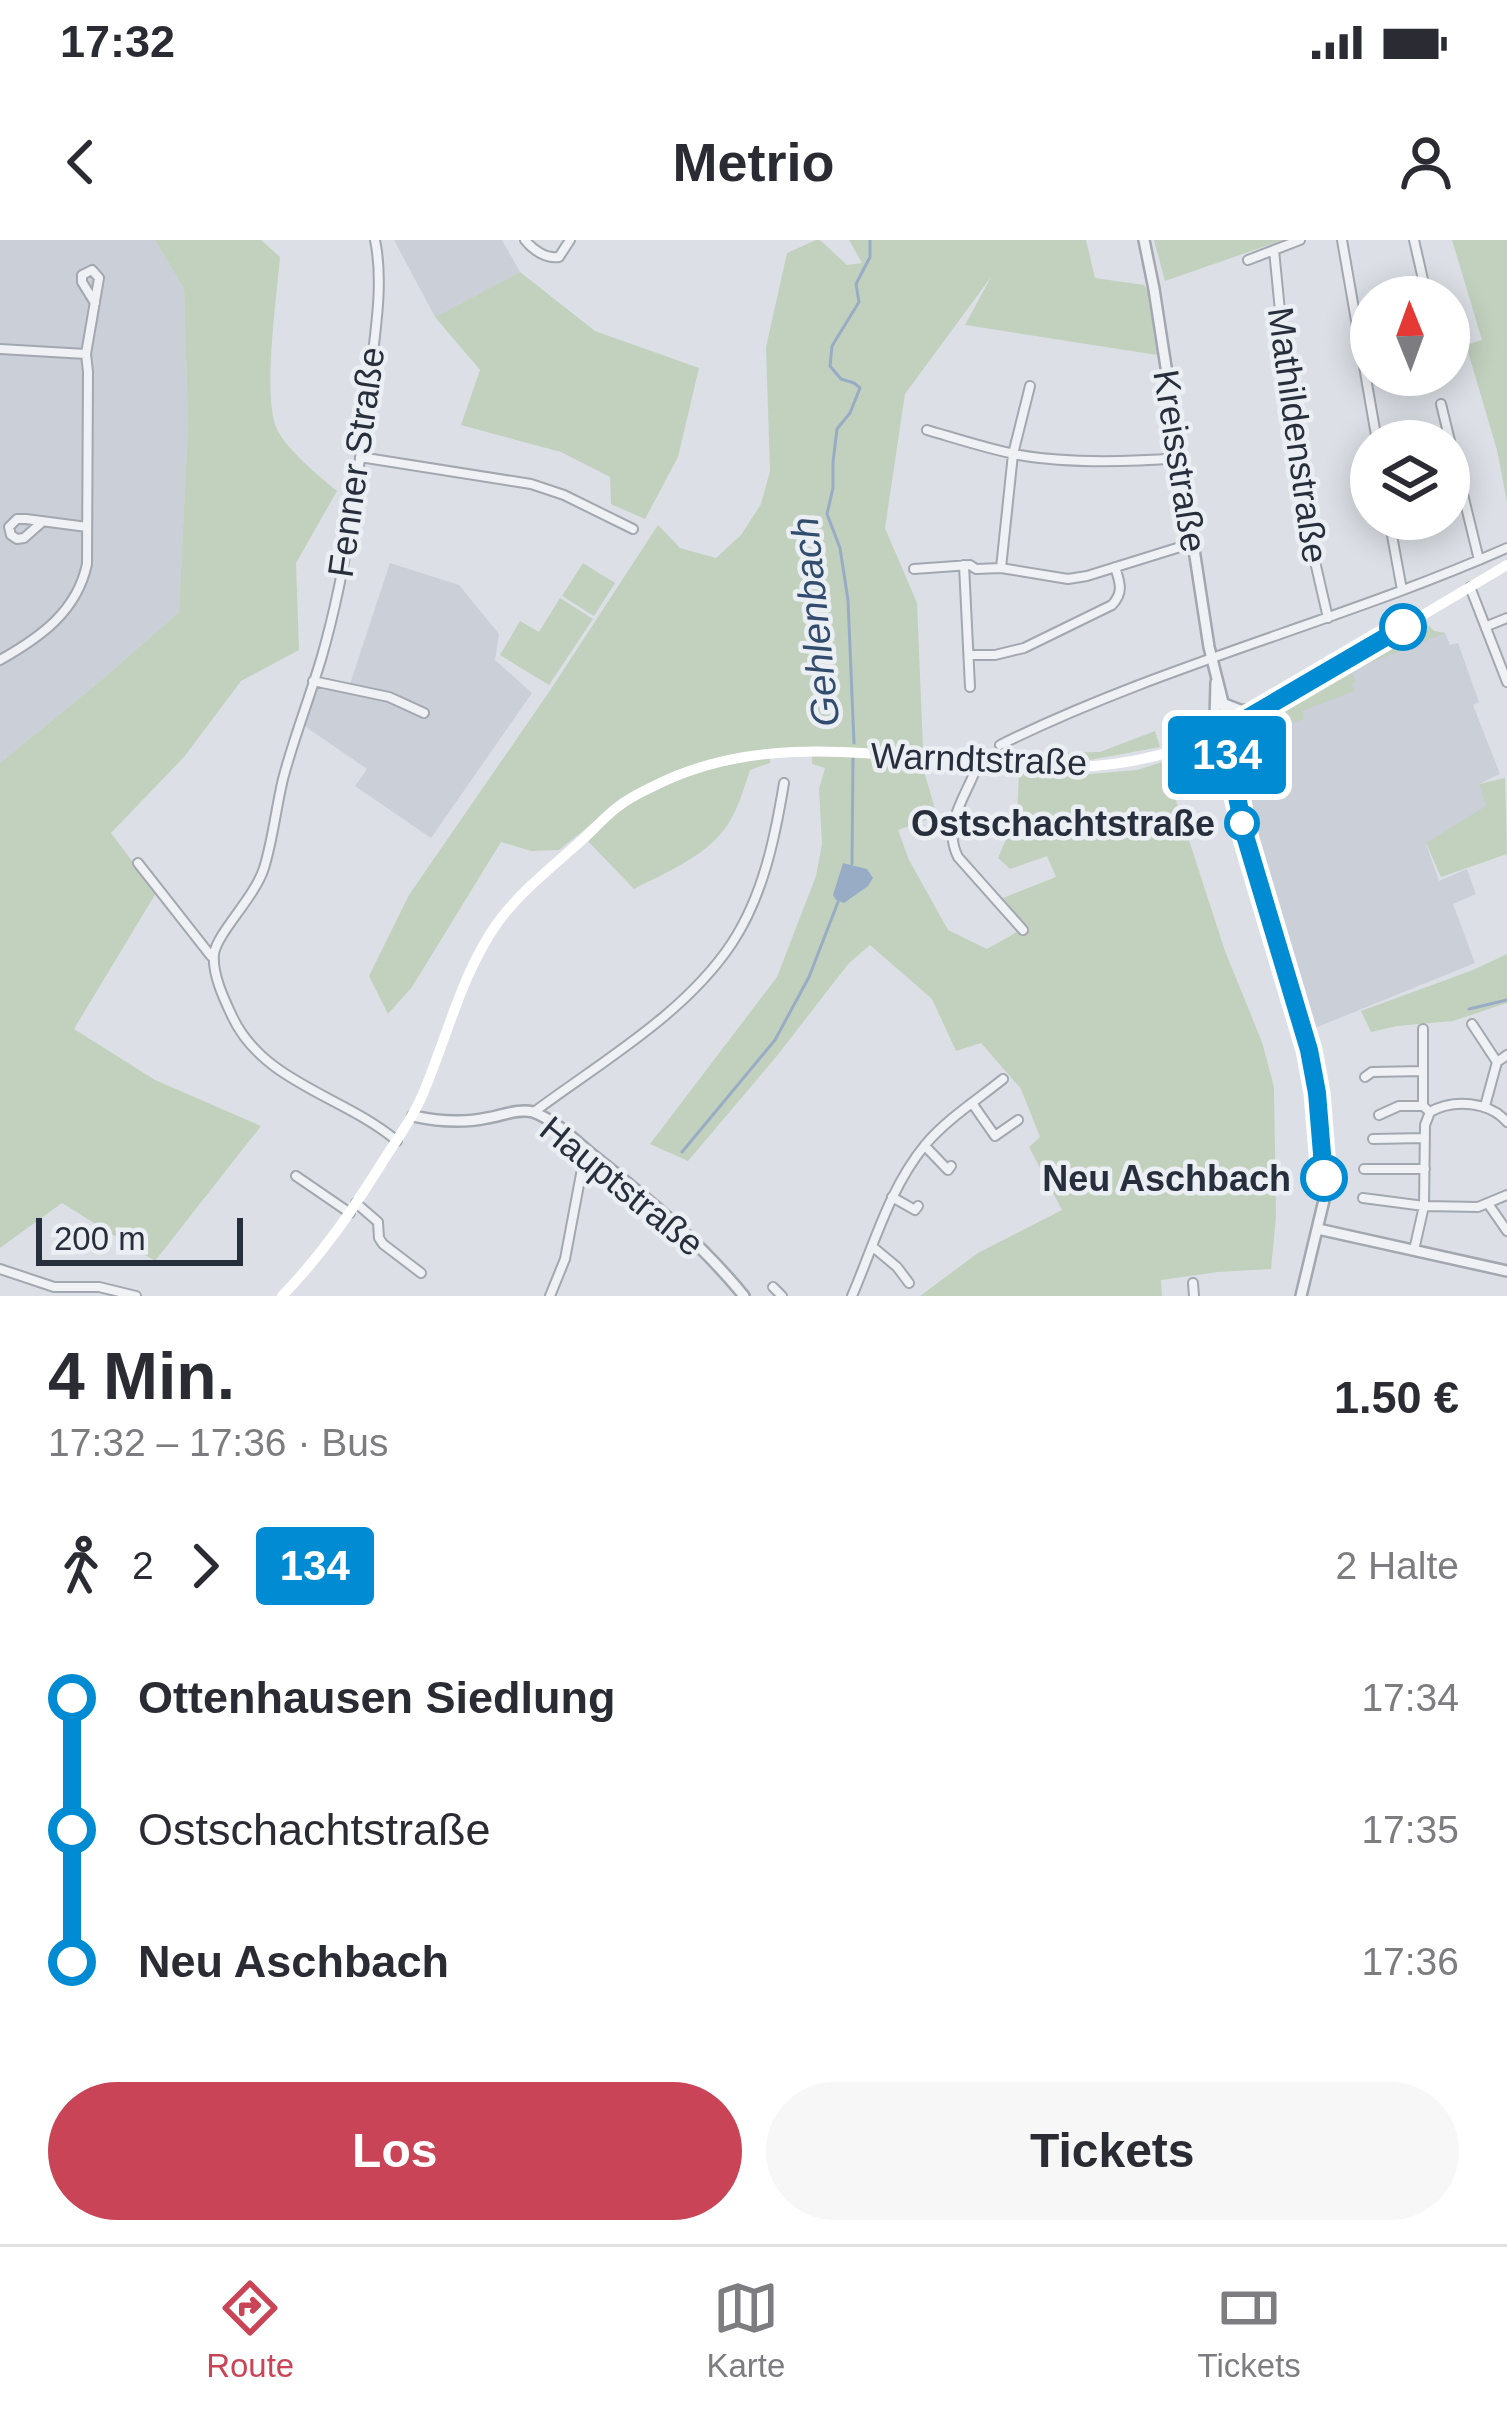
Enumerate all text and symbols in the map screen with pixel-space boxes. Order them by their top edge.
text: 17:32 [60,16,175,67]
icon: back [48,129,114,195]
icon: person [1393,129,1459,195]
text: Metrio [673,132,835,192]
north arrow [1350,276,1470,396]
map controls [1350,276,1470,540]
street label: Mathildenstraße [1260,304,1336,566]
street label: Fenner Straße [320,344,392,580]
street label: Kreisstraße [1145,367,1215,555]
button: layers [1350,420,1470,540]
water label: Gehlenbach [783,515,847,729]
unlabelled marker [1381,605,1425,649]
line badge: 134 [1158,716,1296,794]
text: 134 [1192,731,1262,778]
street label: Warndtstraße [870,735,1088,783]
place label: Ostschachtstraße [911,803,1215,844]
marker: Ostschachtstraße [1226,807,1258,839]
street label: Hauptstraße [532,1108,712,1264]
marker: Neu Aschbach [1302,1156,1346,1200]
place label: Neu Aschbach [1042,1158,1291,1199]
scale bar [36,1212,243,1265]
text: 200 m [54,1220,146,1257]
text: 4 Min. [48,1339,235,1413]
text: 1.50 € [1334,1372,1459,1423]
text: 17:32 – 17:36 · Bus [48,1421,388,1464]
icon: walk [48,1533,114,1599]
icon: forward [172,1533,238,1599]
text: 134 [280,1542,350,1589]
text: 2 [132,1544,154,1587]
text: 2 Halte [1335,1544,1459,1587]
text: Ottenhausen Siedlung [138,1672,616,1723]
text: 17:34 [1361,1676,1459,1719]
text: Ostschachtstraße [138,1804,491,1855]
text: 17:35 [1361,1808,1459,1851]
text: Neu Aschbach [138,1936,449,1987]
text: 17:36 [1361,1940,1459,1983]
button: Los [48,2082,742,2220]
button: Tickets [766,2082,1459,2220]
tab: Route [206,2275,294,2385]
tab: Karte [706,2275,785,2385]
tab: Tickets [1198,2275,1301,2385]

